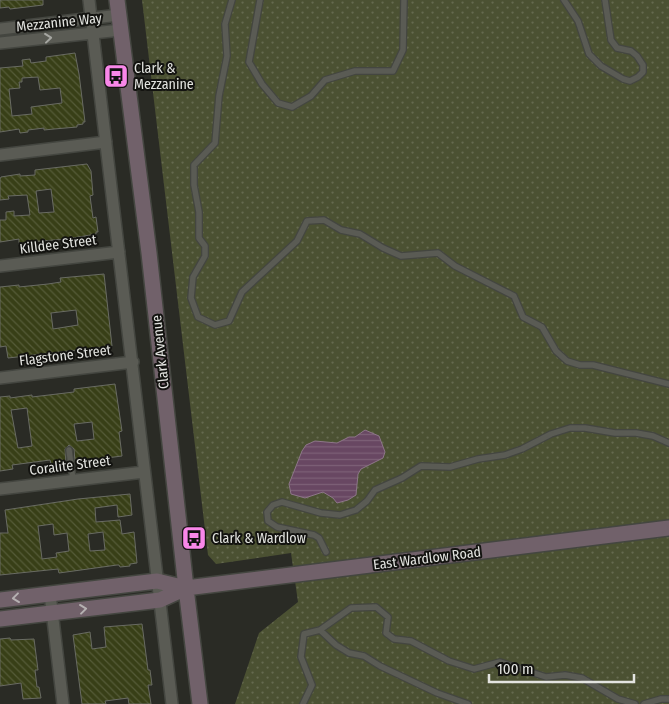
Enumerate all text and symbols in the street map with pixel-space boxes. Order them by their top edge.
street label: Mezzanine Way [15,9,103,35]
one-way arrow [45,33,53,44]
place label: Clark & Mezzanine [134,60,194,93]
bus stop icon: Clark & Mezzanine [103,63,129,89]
street label: Killdee Street [19,231,98,258]
street label: Clark Avenue [148,314,173,390]
street label: Flagstone Street [18,341,112,370]
street label: Coralite Street [29,452,112,479]
bus stop icon: Clark & Wardlow [181,525,207,551]
place label: Clark & Wardlow [212,530,306,547]
street label: East Wardlow Road [372,543,482,574]
one-way arrow [12,592,20,603]
one-way arrow [79,604,87,615]
scale bar [489,652,634,684]
text: 100 m [497,660,534,678]

